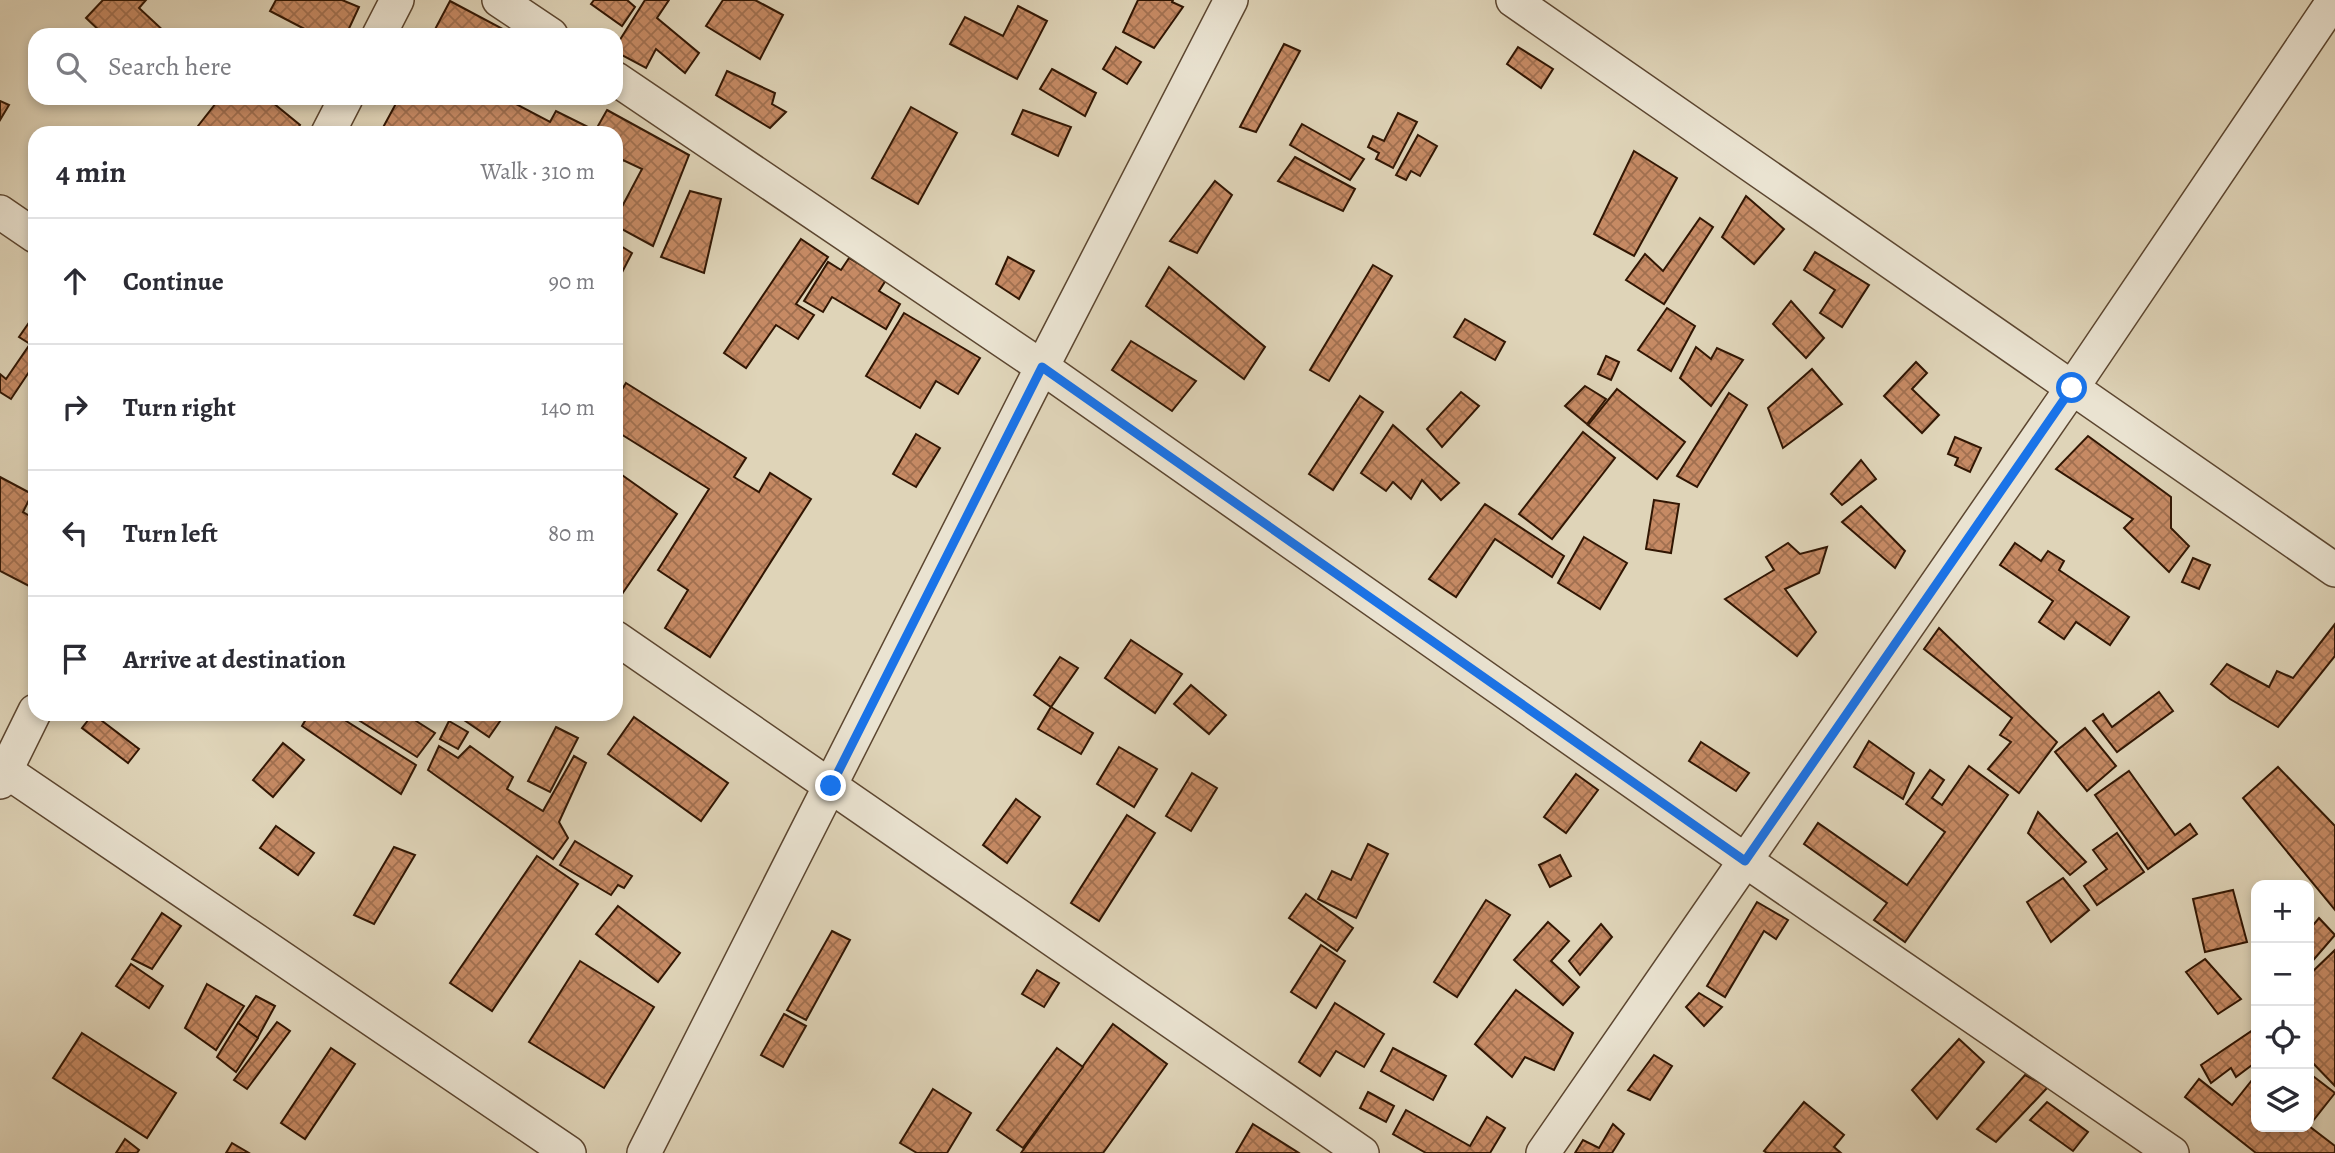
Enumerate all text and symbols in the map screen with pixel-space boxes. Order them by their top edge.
search box [28,28,623,105]
icon: search [52,48,90,86]
text: Search here [108,49,232,84]
text: 4 min [56,152,126,192]
text: Walk · 310 m [481,156,595,187]
icon: ahead [56,262,94,300]
text: Continue [123,264,224,299]
text: 90 m [549,266,595,297]
route start [2056,372,2087,403]
icon: right [56,388,94,426]
text: Turn right [123,390,236,425]
text: 140 m [541,392,595,423]
icon: left [56,514,94,552]
text: Turn left [123,516,218,551]
text: 80 m [548,518,595,549]
icon: arrive [56,640,94,678]
text: Arrive at destination [123,642,346,677]
route end [815,770,846,801]
map controls [2251,880,2314,1132]
button: + [2251,880,2314,943]
button: − [2251,943,2314,1006]
button: locate [2251,1006,2314,1069]
button: layers [2251,1069,2314,1132]

